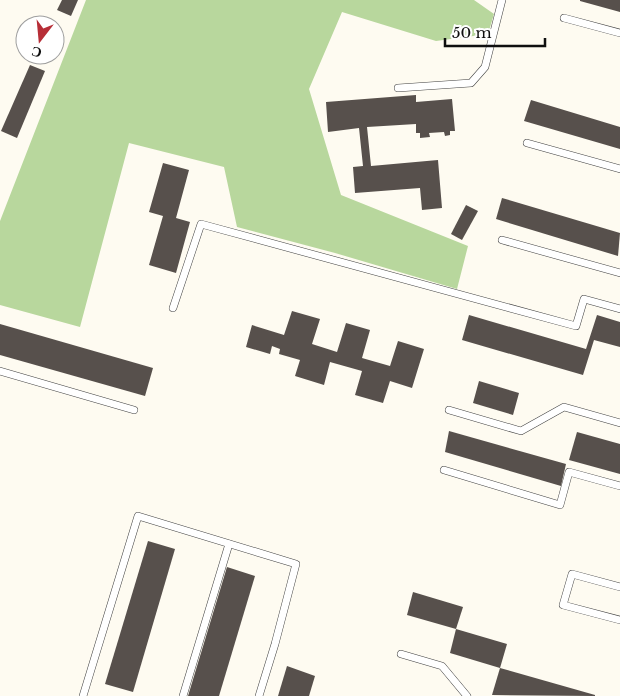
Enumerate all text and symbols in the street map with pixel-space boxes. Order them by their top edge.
north arrow [15,15,65,65]
scale bar [445,15,545,47]
text: 50 m [452,23,492,42]
text: С [29,42,44,63]

